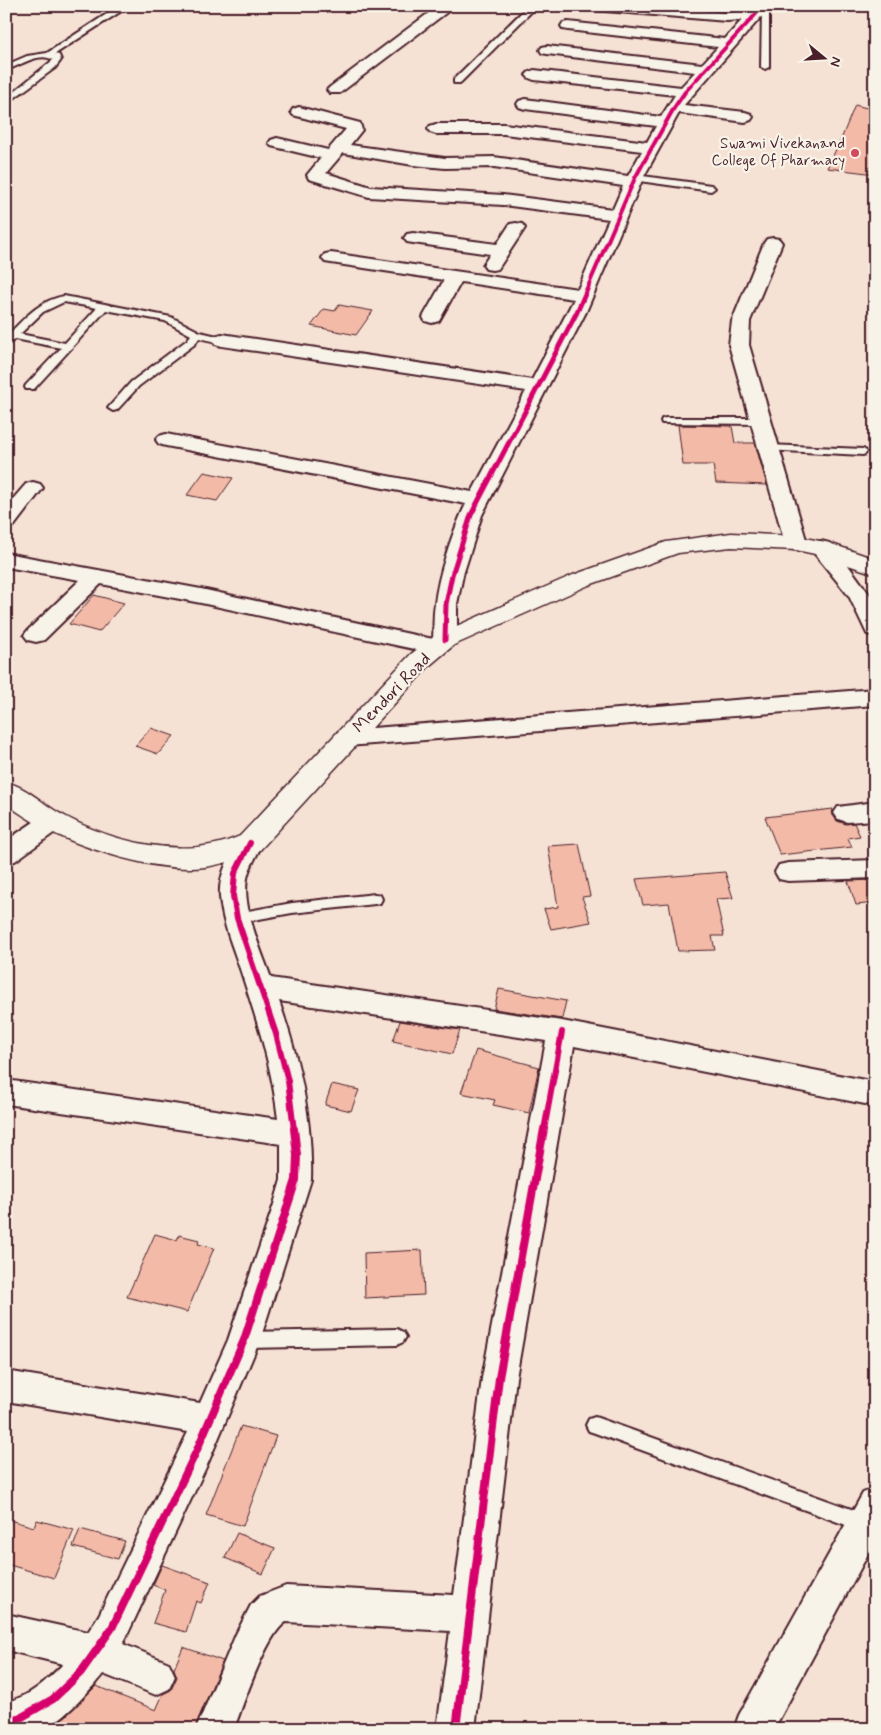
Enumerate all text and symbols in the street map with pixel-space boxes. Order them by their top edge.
north arrow [798,32,848,82]
text: N [825,54,845,69]
place label: Swami Vivekanand College Of Pharmacy [712,134,845,171]
marker: Swami Vivekanand College Of Pharmacy [849,147,861,159]
street label: Mendori Road [347,647,437,739]

